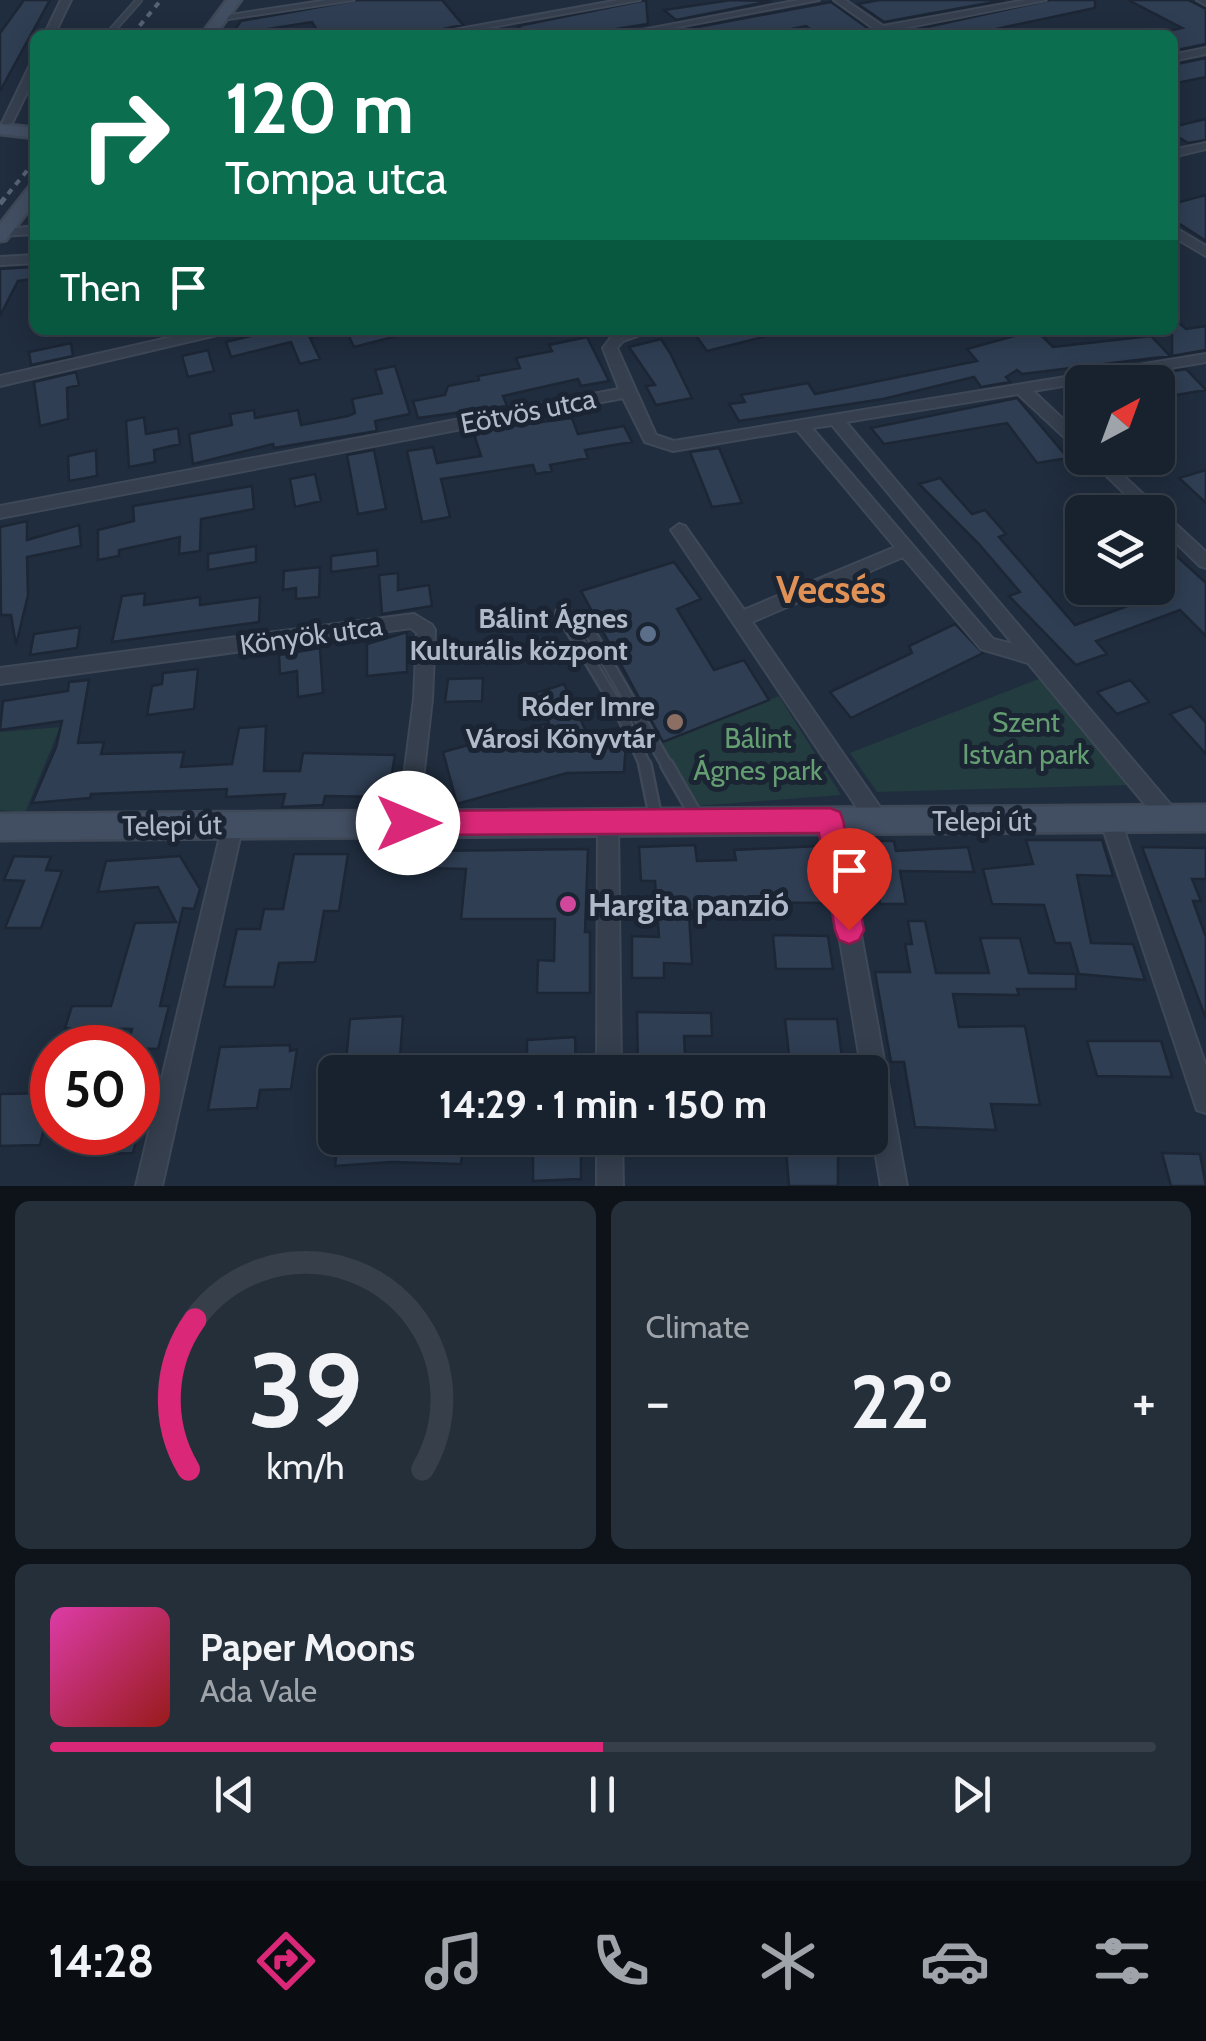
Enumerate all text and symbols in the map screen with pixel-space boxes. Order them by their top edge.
text: 120 m [225,65,414,151]
icon: right [60,70,190,200]
text: Tompa utca [225,151,447,205]
icon: arrive [161,260,216,315]
text: Then [60,264,141,311]
north arrow [1065,365,1175,475]
map controls [1065,365,1175,605]
street label: Eötvös utca [458,381,599,441]
button: layers [1065,495,1175,605]
district label: Vecsés [776,566,886,613]
place label: Bálint Ágnes Kulturális központ [409,601,628,667]
street label: Könyök utca [237,608,385,662]
marker: Bálint Ágnes Kulturális központ [637,623,659,645]
place label: Róder Imre Városi Könyvtár [466,689,656,755]
park label: Szent István park [962,705,1090,771]
marker: Róder Imre Városi Könyvtár [664,711,686,733]
park label: Bálint Ágnes park [693,721,823,787]
position arrow [356,771,460,875]
street label: Telepi út [932,804,1032,838]
street label: Telepi út [122,807,222,843]
pin [807,828,892,931]
icon: arrive [822,843,877,898]
place label: Hargita panzió [588,885,789,924]
marker: Hargita panzió [557,893,579,915]
speed limit sign: 50 [30,1025,160,1155]
text: 14:29 · 1 min · 150 m [439,1081,767,1128]
text: Climate [646,1307,750,1346]
text: 39 [248,1327,363,1453]
text: 22° [850,1356,951,1447]
text: − [646,1368,670,1435]
text: + [1132,1368,1156,1435]
text: km/h [266,1445,344,1488]
text: Paper Moons [200,1624,415,1671]
text: Ada Vale [200,1671,317,1710]
icon: previous [207,1767,262,1822]
icon: pause [575,1767,630,1822]
icon: next [944,1767,999,1822]
icon: directions [251,1926,321,1996]
icon: music [419,1926,489,1996]
icon: phone [586,1926,656,1996]
icon: climate [753,1926,823,1996]
icon: car [920,1926,990,1996]
icon: filters [1087,1926,1157,1996]
text: 14:28 [49,1934,154,1988]

